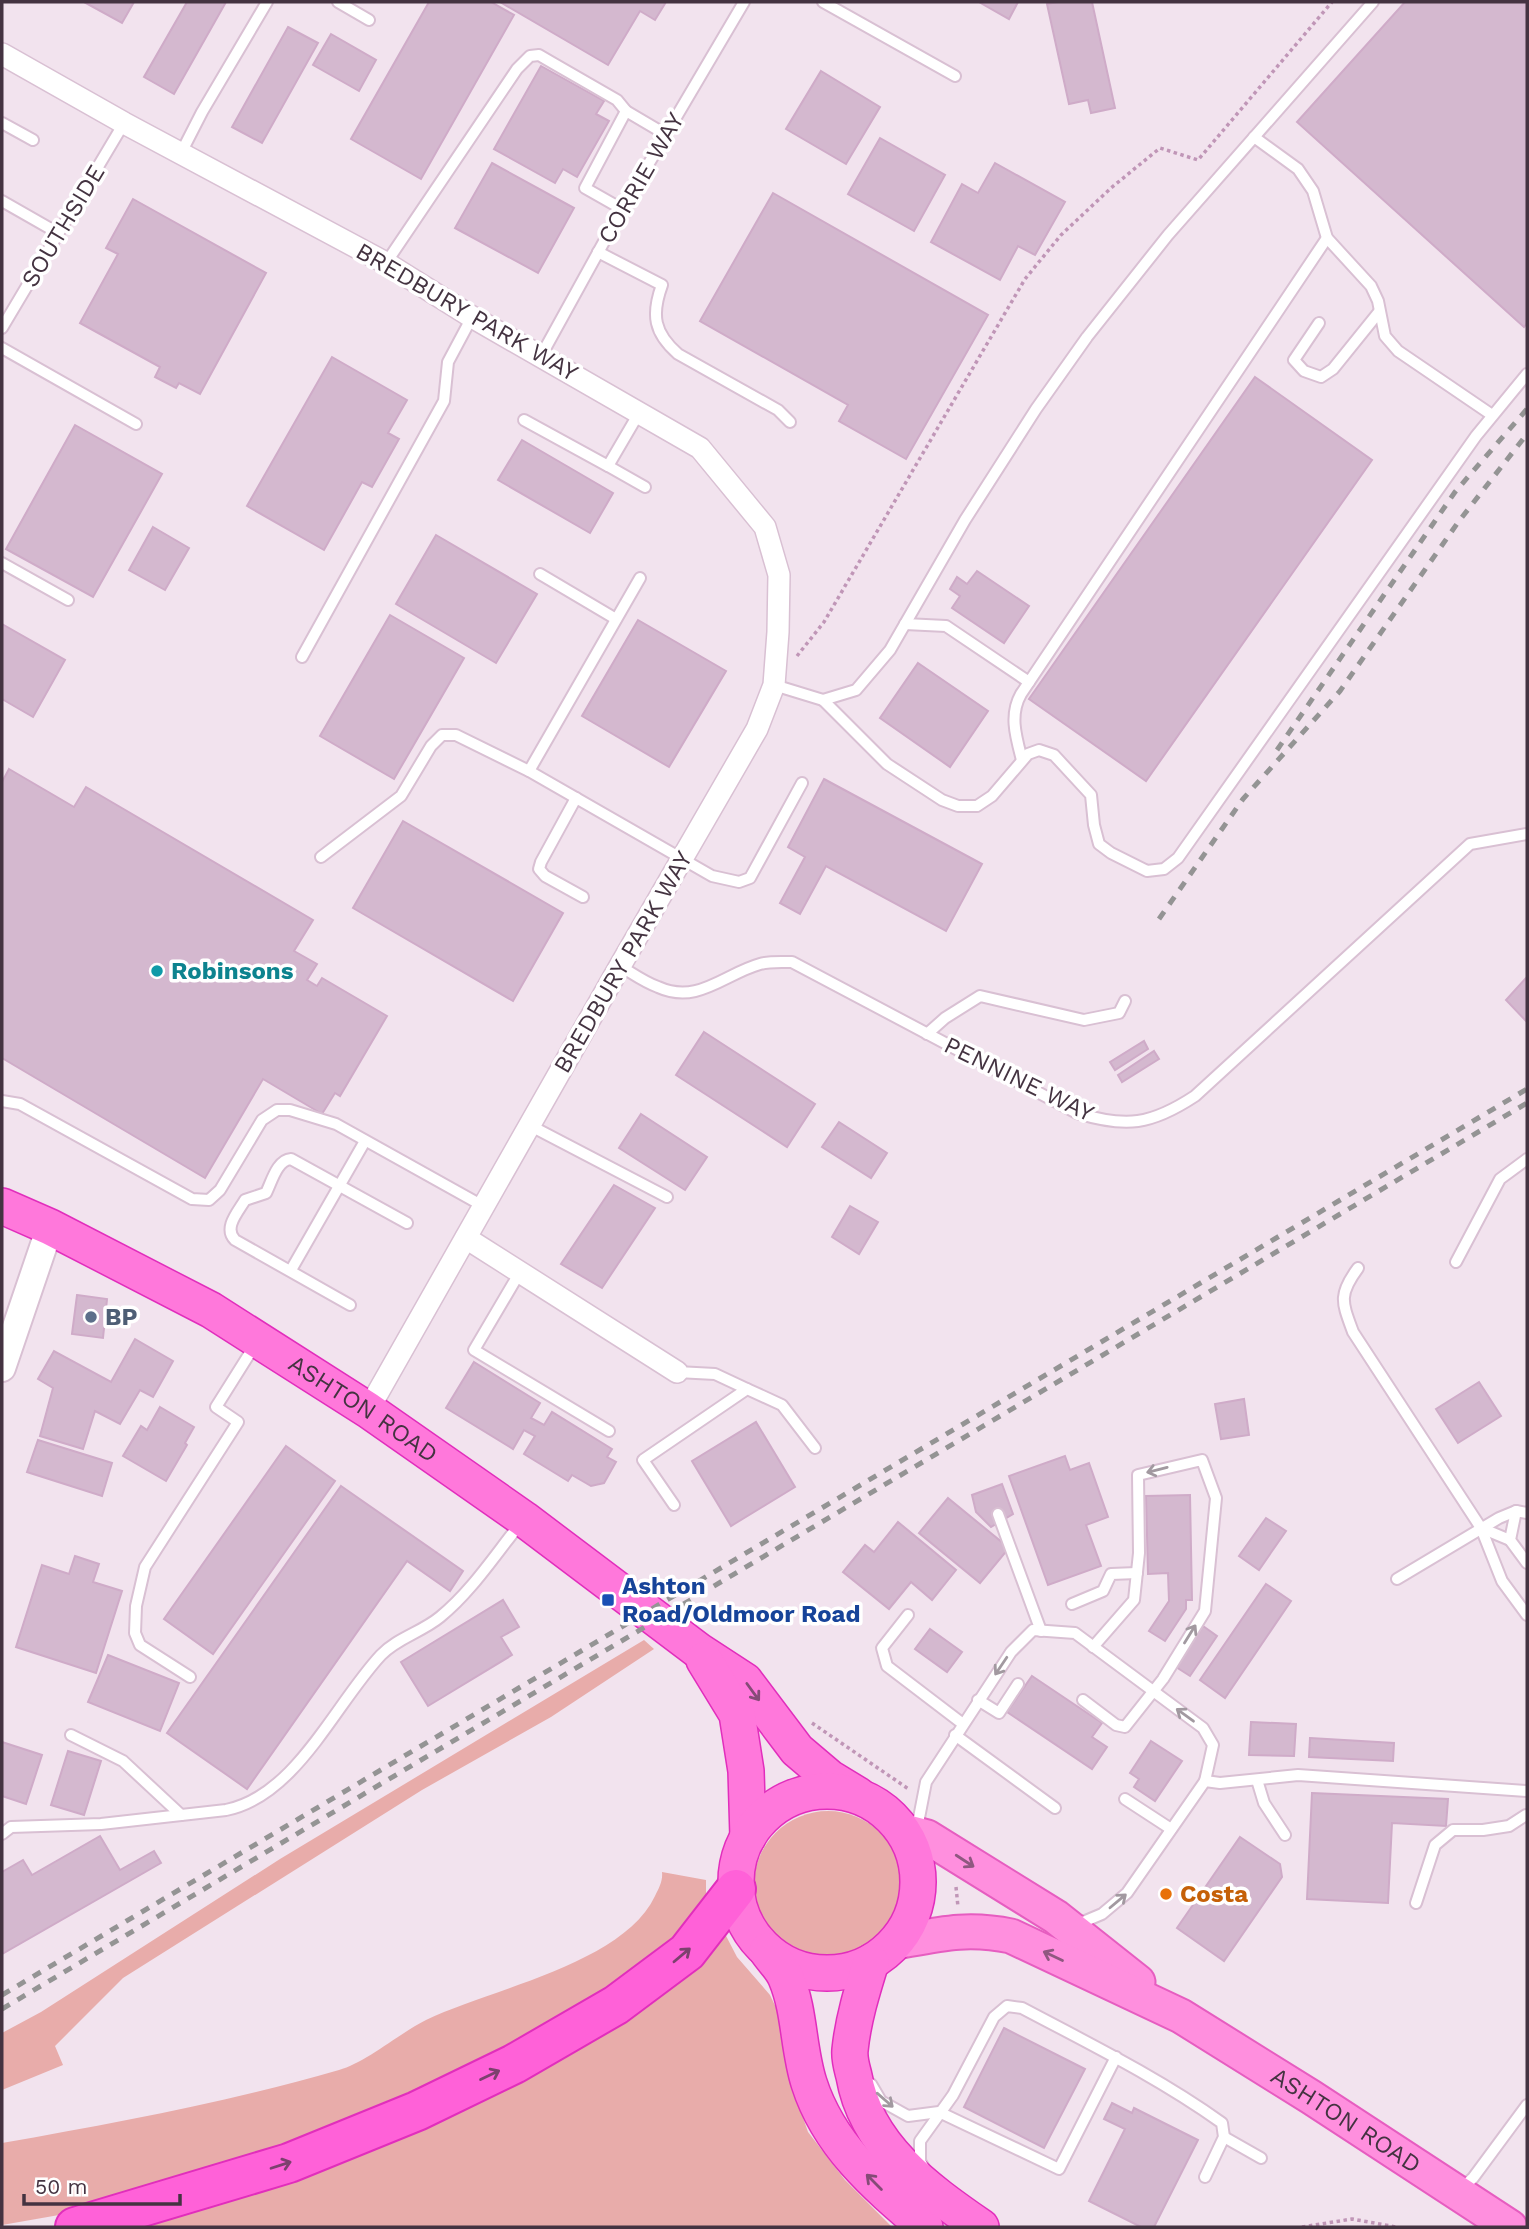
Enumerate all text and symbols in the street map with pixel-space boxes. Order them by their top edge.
street label: CORRIE WAY [592,107,690,248]
street label: SOUTHSIDE [16,160,110,292]
street label: BREDBURY PARK WAY [351,237,583,387]
street label: BREDBURY PARK WAY [548,846,698,1078]
place label: Robinsons [171,957,294,985]
marker: Robinsons [149,963,165,979]
street label: PENNINE WAY [940,1031,1099,1127]
place label: BP [105,1303,137,1331]
marker: BP [83,1309,99,1325]
street label: ASHTON ROAD [284,1349,443,1468]
one-way arrow [1147,1464,1169,1477]
place label: Ashton Road/Oldmoor Road [622,1572,860,1628]
marker: Ashton Road/Oldmoor Road [600,1592,616,1608]
one-way arrow [1184,1625,1198,1645]
one-way arrow [994,1656,1008,1676]
one-way arrow [745,1682,760,1701]
one-way arrow [1176,1708,1195,1722]
one-way arrow [954,1854,974,1868]
place label: Costa [1180,1880,1248,1908]
marker: Costa [1158,1886,1174,1902]
one-way arrow [1108,1893,1126,1909]
one-way arrow [673,1947,691,1963]
one-way arrow [1042,1949,1064,1962]
street label: ASHTON ROAD [1266,2062,1426,2179]
one-way arrow [479,2068,500,2082]
one-way arrow [876,2092,894,2108]
one-way arrow [270,2158,292,2171]
scale bar [24,2162,180,2206]
text: 50 m [35,2174,87,2199]
one-way arrow [866,2174,883,2191]

